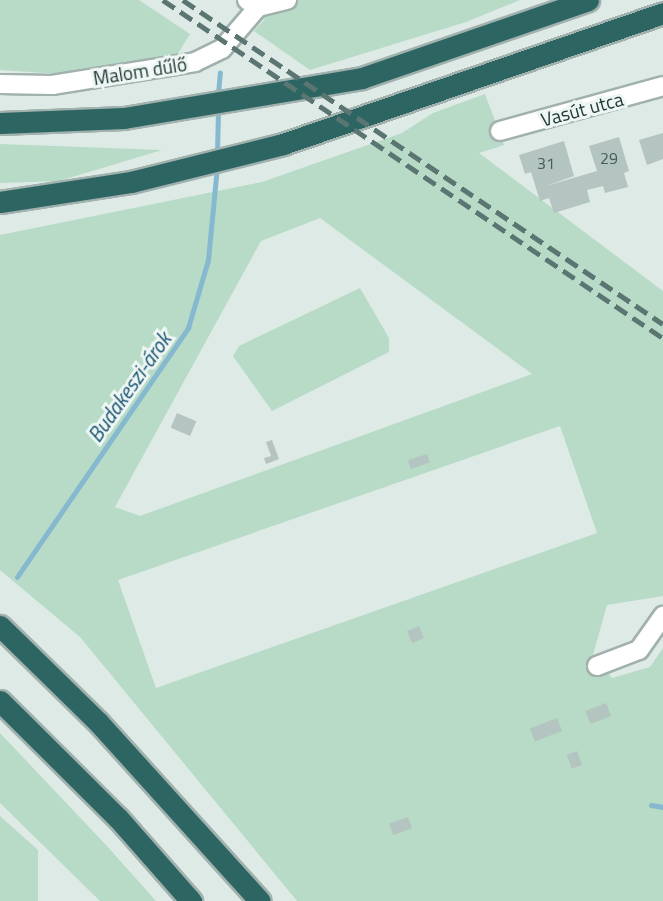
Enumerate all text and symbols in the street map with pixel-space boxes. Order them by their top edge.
street label: Malom dűlő [92,52,188,90]
street label: Vasút utca [538,87,626,131]
house number: 29 [600,148,618,168]
house number: 31 [537,153,555,173]
water label: Budakeszi-árok [82,327,176,447]

